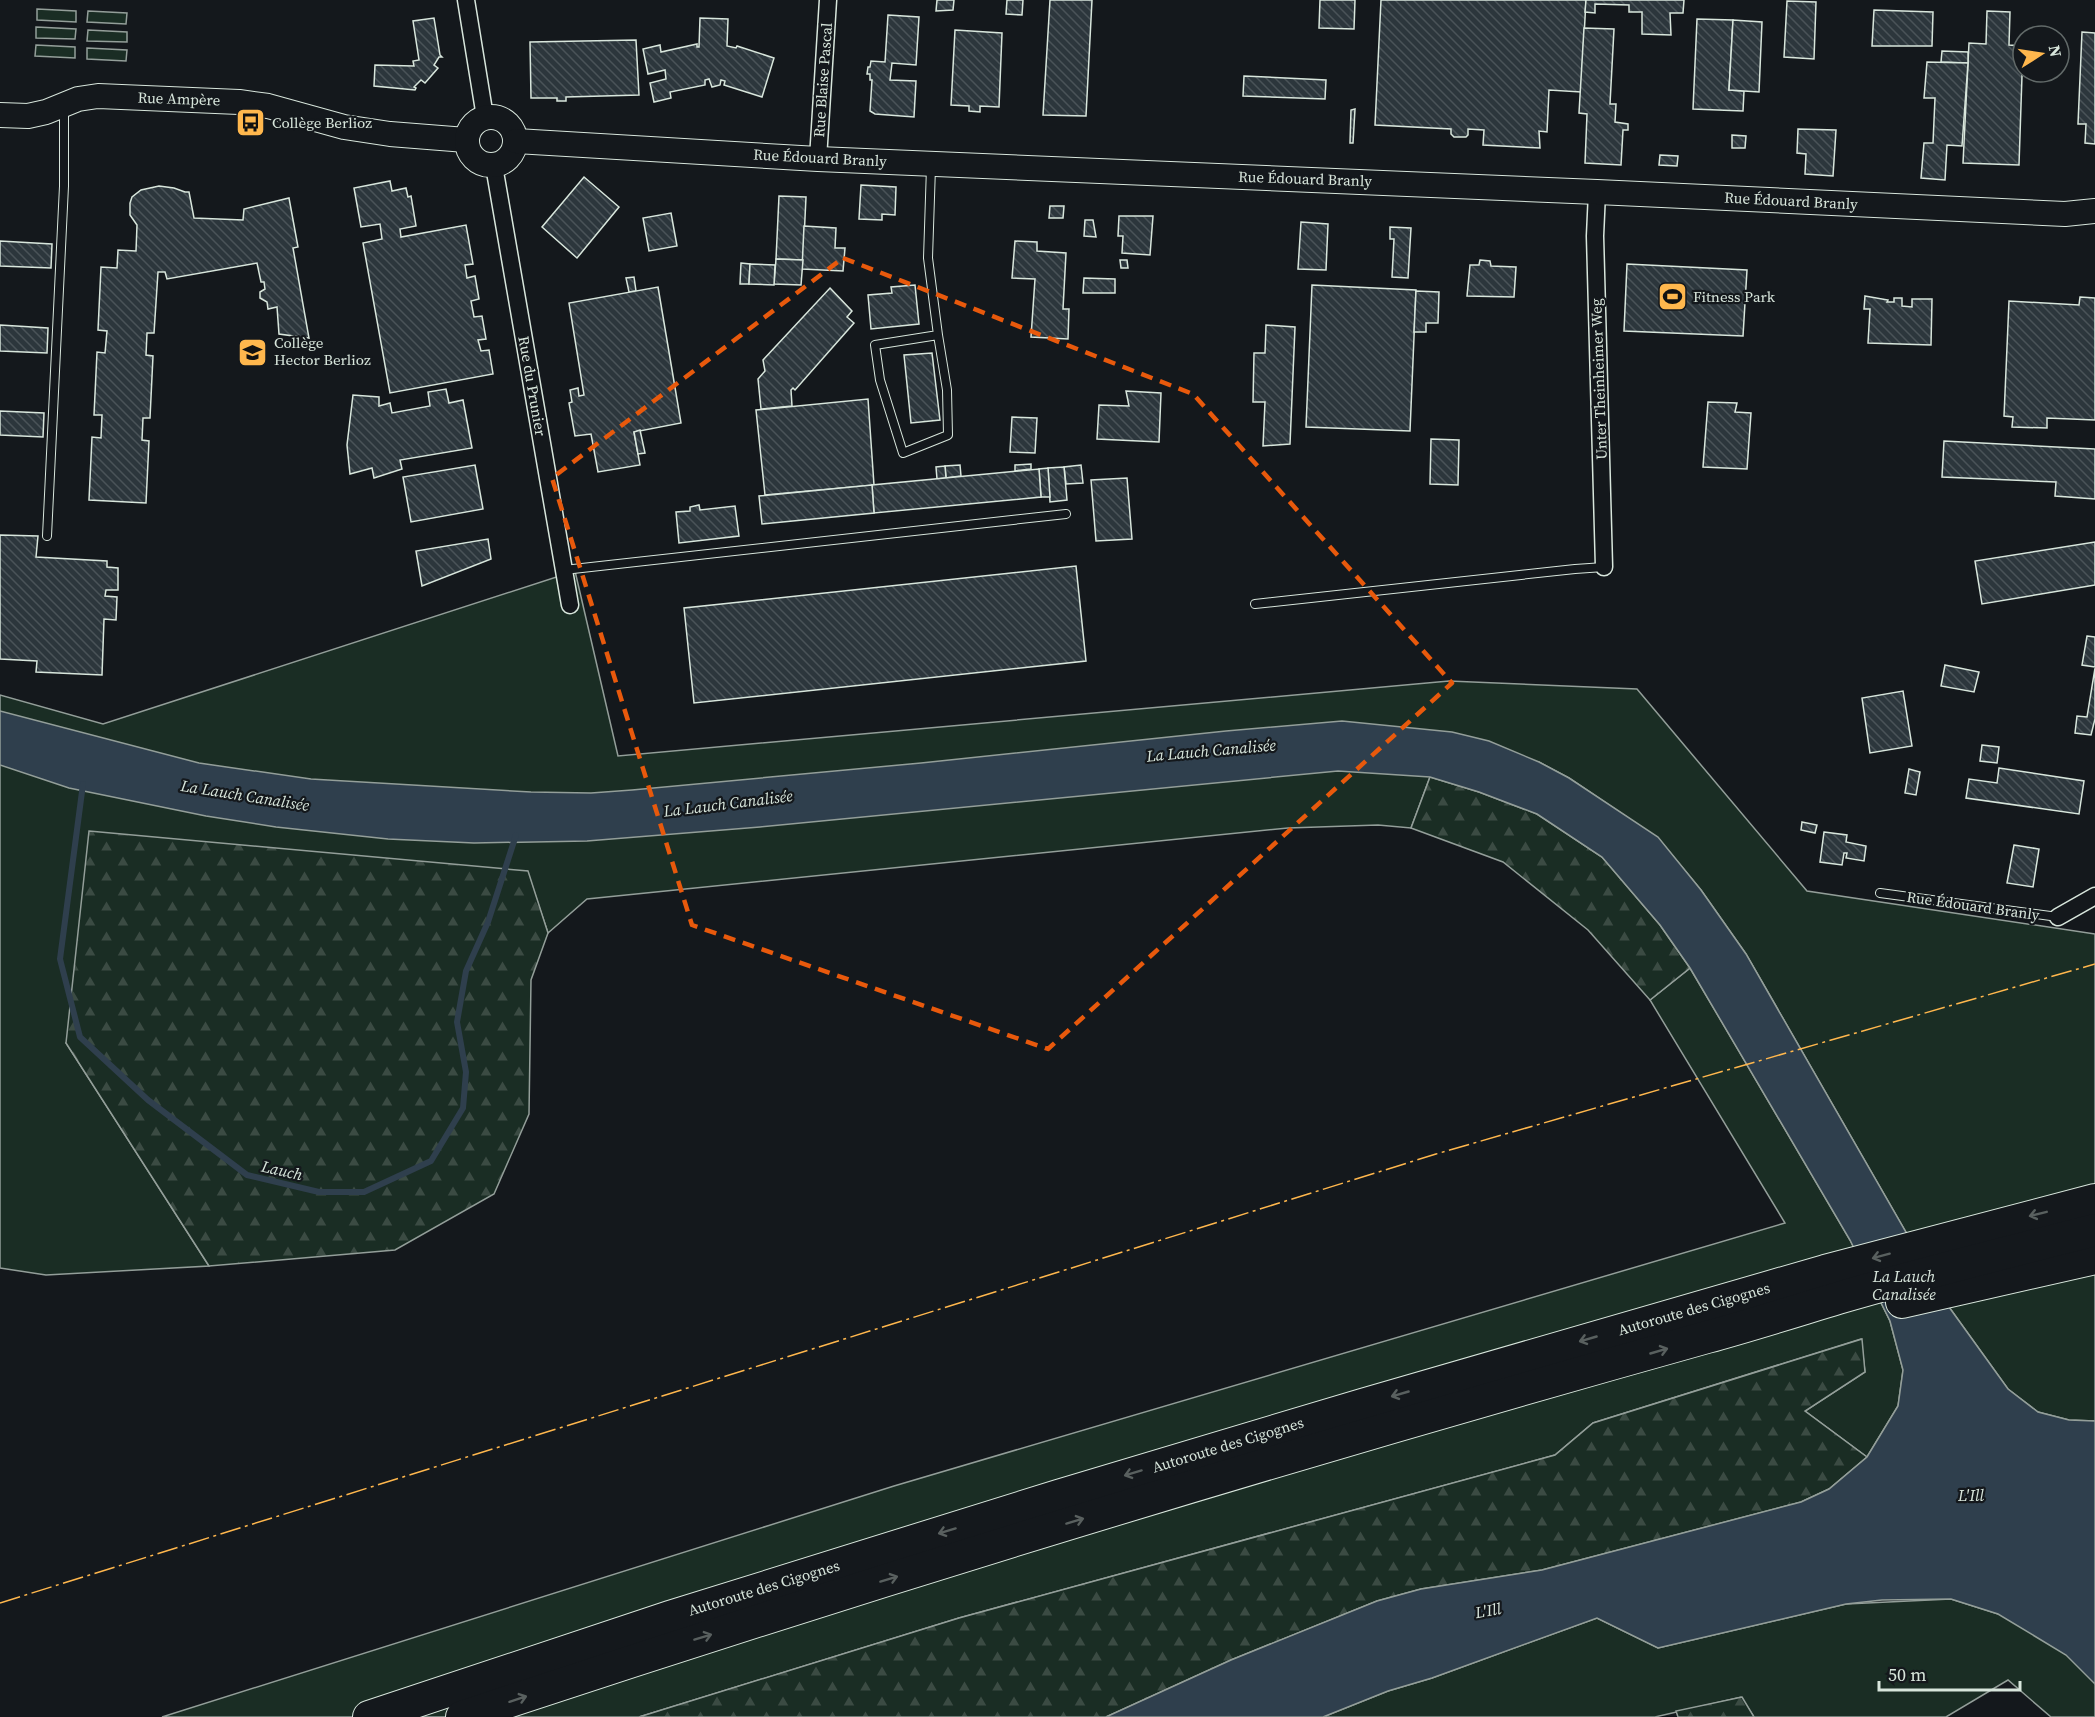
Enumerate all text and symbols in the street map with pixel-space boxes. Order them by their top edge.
street label: Rue Blaise Pascal [808,21,837,138]
north arrow [2011,24,2071,84]
text: N [2044,43,2068,59]
street label: Rue Ampère [137,87,221,110]
bus stop icon: Collège Berlioz [235,107,267,139]
place label: Collège Berlioz [272,112,372,133]
street label: Rue Édouard Branly [753,144,888,172]
street label: Rue Édouard Branly [1238,166,1373,191]
street label: Rue Édouard Branly [1724,187,1859,215]
sports icon: Fitness Park [1656,281,1688,313]
place label: Fitness Park [1693,286,1776,307]
street label: Unter Theinheimer Weg [1585,298,1612,460]
place label: Collège Hector Berlioz [274,332,371,370]
street label: Rue du Prunier [513,334,552,438]
school or university icon: Collège Hector Berlioz [237,336,269,368]
water label: La Lauch Canalisée [1144,733,1277,767]
water label: La Lauch Canalisée [178,774,311,816]
water label: La Lauch Canalisée [661,784,794,822]
street label: Rue Édouard Branly [1905,886,2041,925]
water label: Lauch [258,1154,305,1185]
one-way arrow [2029,1209,2048,1221]
one-way arrow [1871,1250,1890,1262]
water label: La Lauch Canalisée [1872,1265,1936,1305]
street label: Autoroute des Cigognes [1615,1277,1772,1340]
one-way arrow [1579,1334,1598,1346]
one-way arrow [1649,1345,1668,1356]
one-way arrow [1391,1389,1410,1400]
street label: Autoroute des Cigognes [1149,1411,1306,1478]
one-way arrow [1124,1469,1143,1480]
water label: L'Ill [1957,1484,1985,1506]
one-way arrow [1065,1515,1084,1526]
one-way arrow [938,1526,957,1537]
street label: Autoroute des Cigognes [685,1554,842,1621]
one-way arrow [879,1573,898,1584]
water label: L'Ill [1472,1597,1503,1623]
one-way arrow [693,1631,712,1642]
scale bar [1879,1654,2020,1692]
text: 50 m [1888,1662,1926,1687]
one-way arrow [508,1692,527,1703]

